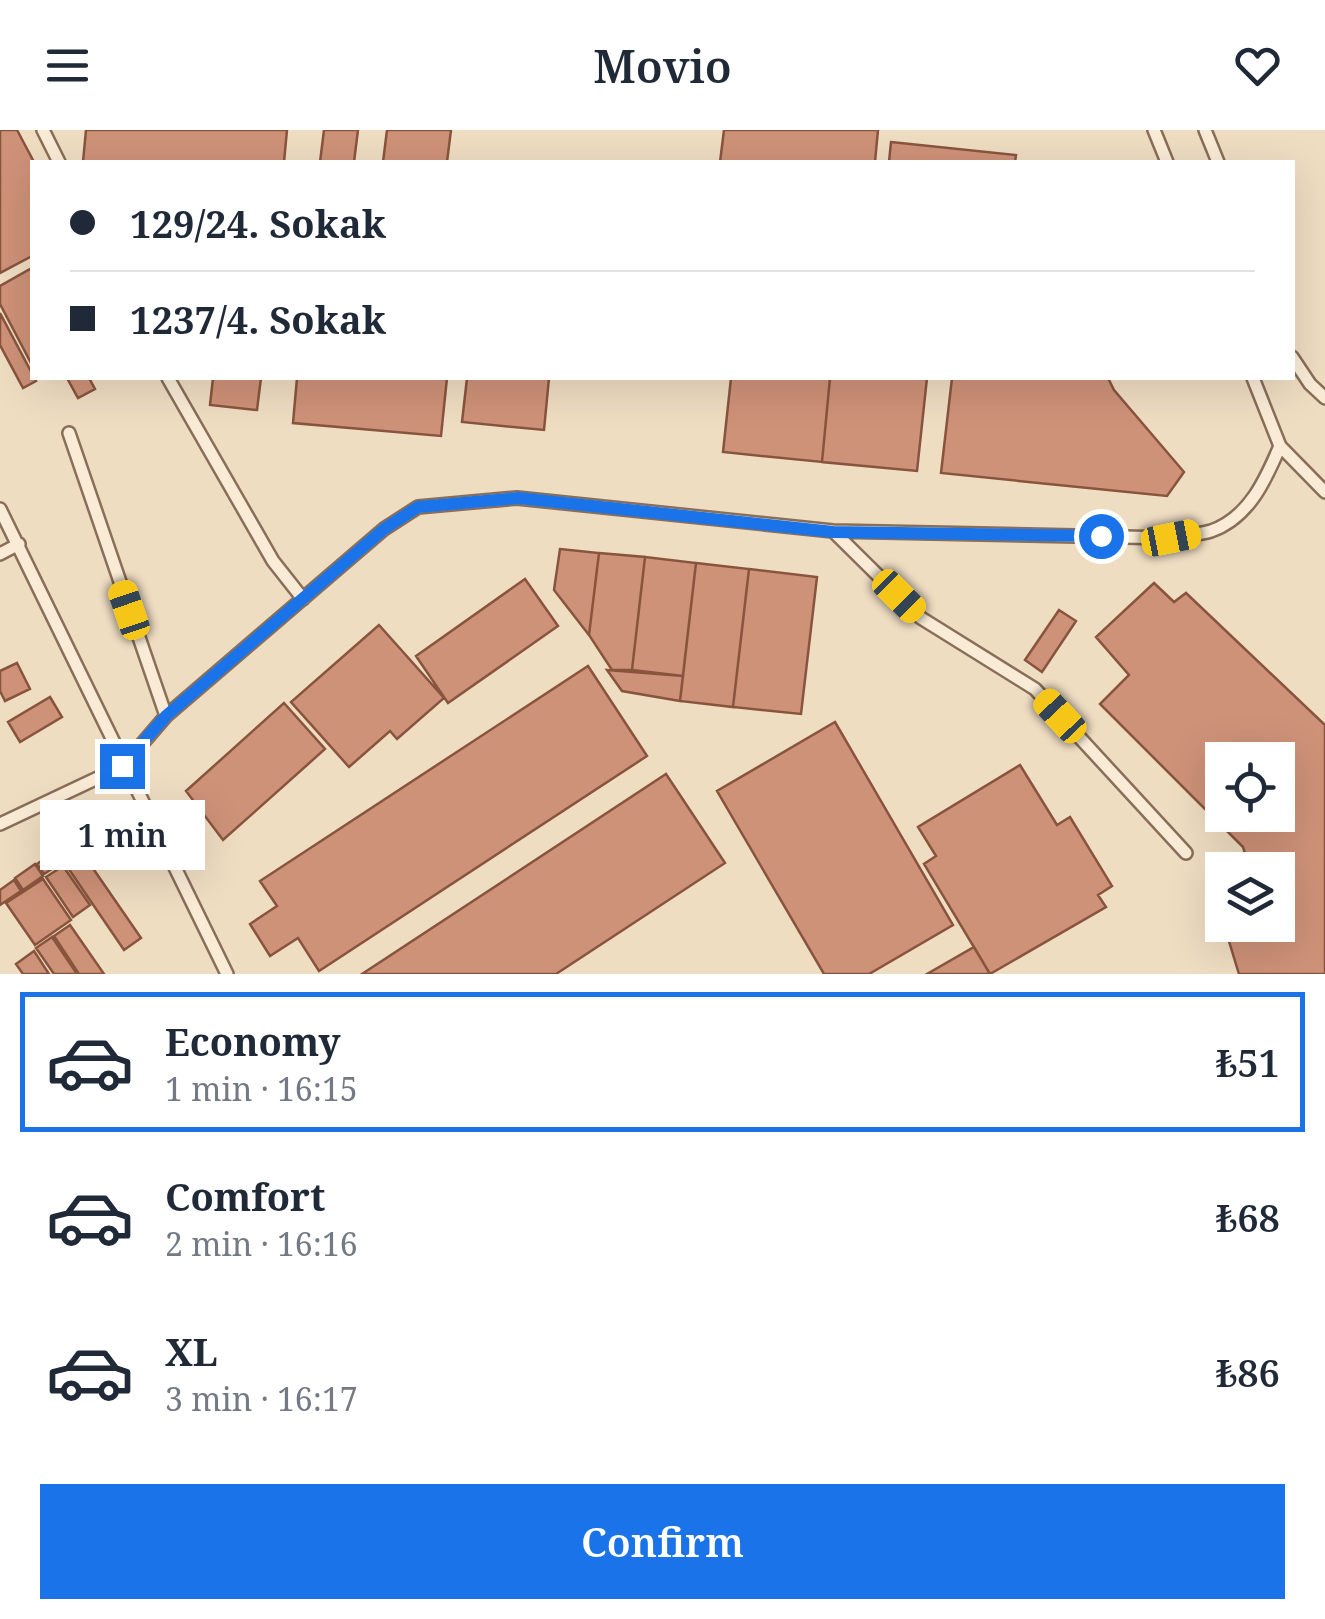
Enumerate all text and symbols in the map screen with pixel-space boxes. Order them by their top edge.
text: Movio [593,35,732,96]
icon: menu [40,38,95,93]
icon: heart [1230,38,1285,93]
text: 129/24. Sokak [130,197,386,249]
text: 1237/4. Sokak [130,293,386,345]
route start [1079,514,1124,559]
car [1139,518,1203,558]
car [867,564,931,628]
car [105,577,153,643]
car [1029,684,1091,748]
map controls [1205,742,1295,942]
button: locate [1205,742,1295,832]
route end [100,744,145,789]
callout: 1 min [39,801,204,871]
text: 1 min [78,813,167,856]
button: layers [1205,852,1295,942]
text: Economy [165,1015,341,1067]
icon: car [45,1017,135,1107]
text: ₺51 [1216,1036,1280,1088]
text: 1 min · 16:15 [165,1067,358,1110]
text: Comfort [165,1170,325,1222]
icon: car [45,1172,135,1262]
text: ₺68 [1216,1191,1280,1243]
text: 2 min · 16:16 [165,1222,358,1265]
text: XL [165,1325,218,1377]
icon: car [45,1327,135,1417]
text: ₺86 [1216,1346,1280,1398]
text: 3 min · 16:17 [165,1377,358,1420]
button: Confirm [40,1484,1285,1599]

